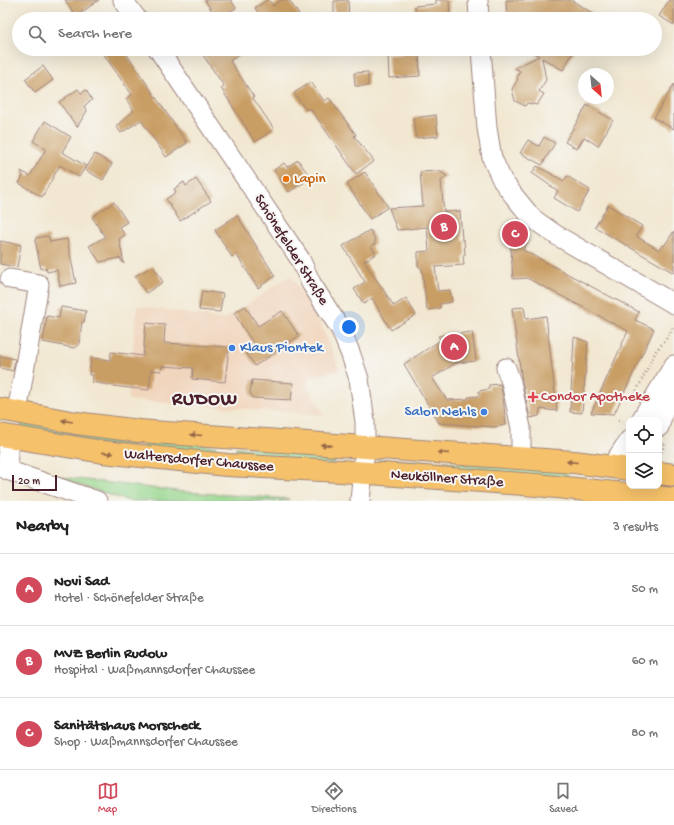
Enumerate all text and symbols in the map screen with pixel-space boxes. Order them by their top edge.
search box [12,12,662,56]
icon: search [26,23,48,45]
text: Search here [58,25,132,43]
north arrow [578,68,614,104]
place label: Lapin [294,170,326,188]
marker: Lapin [281,174,291,184]
street label: Schönefelder Straße [250,191,333,309]
pin: B [431,212,457,242]
pin: C [502,219,528,249]
your location [339,317,359,337]
pin: A [441,332,467,362]
place label: Klaus Piontek [240,339,324,357]
marker: Klaus Piontek [227,343,237,353]
place label: Condor Apotheke [541,388,650,406]
district label: RUDOW [171,389,238,412]
marker: Condor Apotheke [528,392,538,402]
place label: Salon Nehls [405,403,476,421]
marker: Salon Nehls [479,407,489,417]
map controls [626,417,662,489]
button: locate [626,417,662,453]
one-way arrow [61,418,73,424]
one-way arrow [190,432,202,439]
one-way arrow [320,441,332,448]
street label: Waltersdorfer Chaussee [123,445,275,477]
one-way arrow [102,449,114,456]
one-way arrow [437,449,449,456]
button: layers [626,453,662,489]
one-way arrow [566,459,578,466]
street label: Neuköllner Straße [390,466,504,492]
scale bar [12,473,57,492]
text: 20 m [18,476,40,488]
text: Nearby [16,517,69,537]
text: 3 results [613,520,658,535]
text: Novi Sad [54,573,109,591]
text: A [25,582,33,597]
text: 50 m [631,582,658,597]
text: Hotel · Schönefelder Straße [54,591,204,606]
text: MVZ Berlin Rudow [54,645,167,663]
text: B [26,654,32,669]
text: 60 m [632,654,658,669]
text: Hospital · Waßmannsdorfer Chaussee [54,663,255,678]
text: Sanitätshaus Morscheck [54,717,200,735]
text: C [25,726,33,741]
text: 80 m [631,726,658,741]
text: Shop · Waßmannsdorfer Chaussee [54,735,238,750]
tab: Map [97,780,119,816]
tab: Directions [312,780,356,816]
tab: Saved [549,780,577,816]

